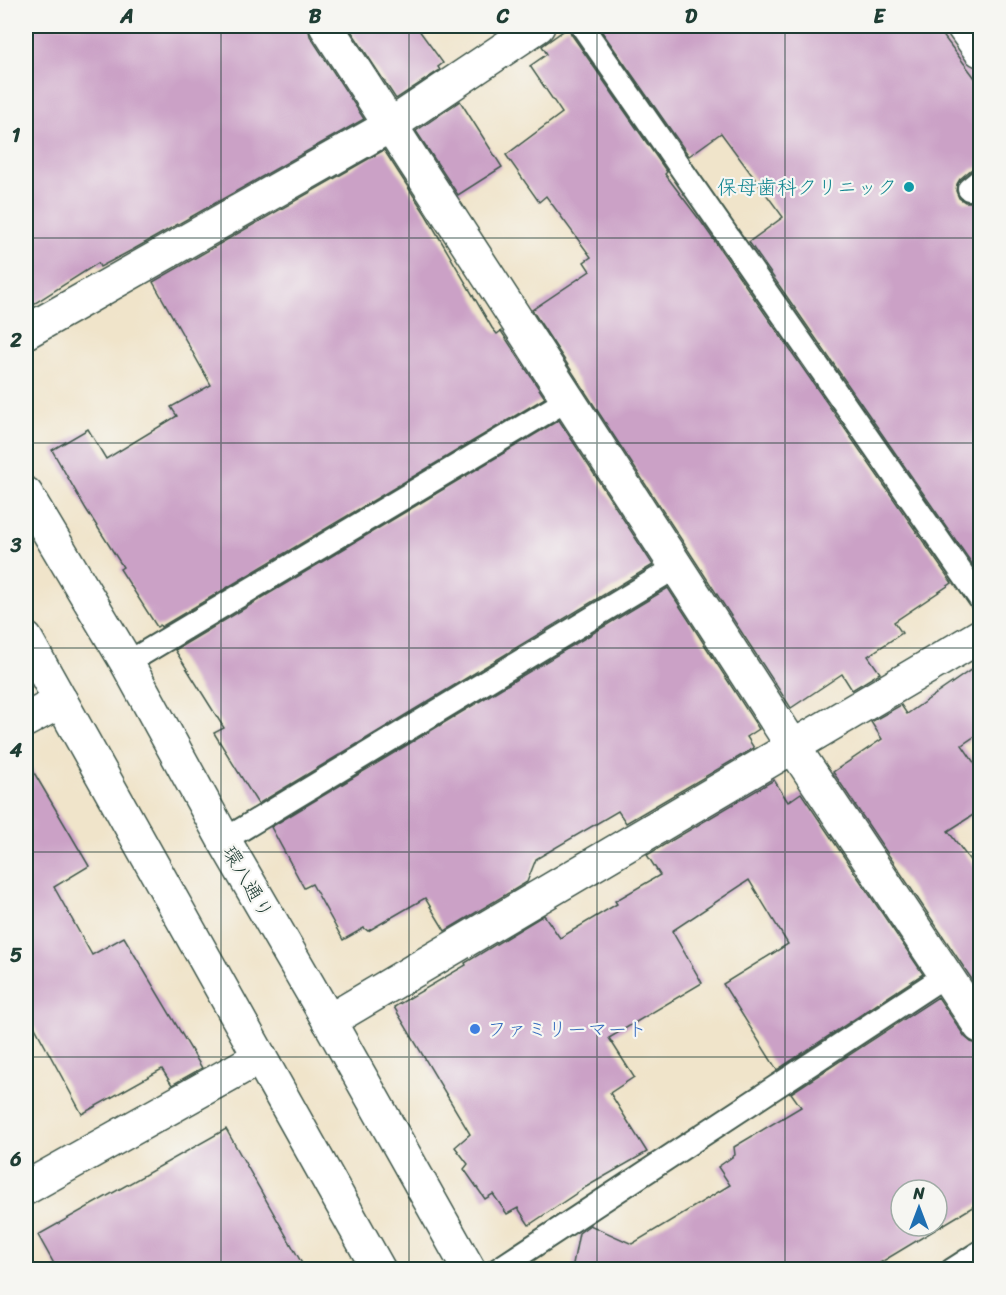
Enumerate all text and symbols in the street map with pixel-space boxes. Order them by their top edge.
text: A [119,0,134,34]
text: B [309,0,322,34]
text: C [496,0,510,34]
text: D [685,0,698,34]
text: E [873,0,886,34]
text: 1 [12,118,21,153]
place label: 保母歯科クリニック [717,170,897,205]
marker: 保母歯科クリニック [902,180,916,194]
text: 2 [9,323,22,358]
text: 3 [10,528,22,563]
text: 4 [9,733,23,768]
street label: 環八通り [212,839,283,926]
text: 5 [10,938,22,973]
place label: ファミリーマート [487,1012,647,1047]
marker: ファミリーマート [468,1022,482,1036]
text: 6 [9,1142,22,1177]
north arrow [889,1178,949,1238]
text: N [912,1179,925,1208]

